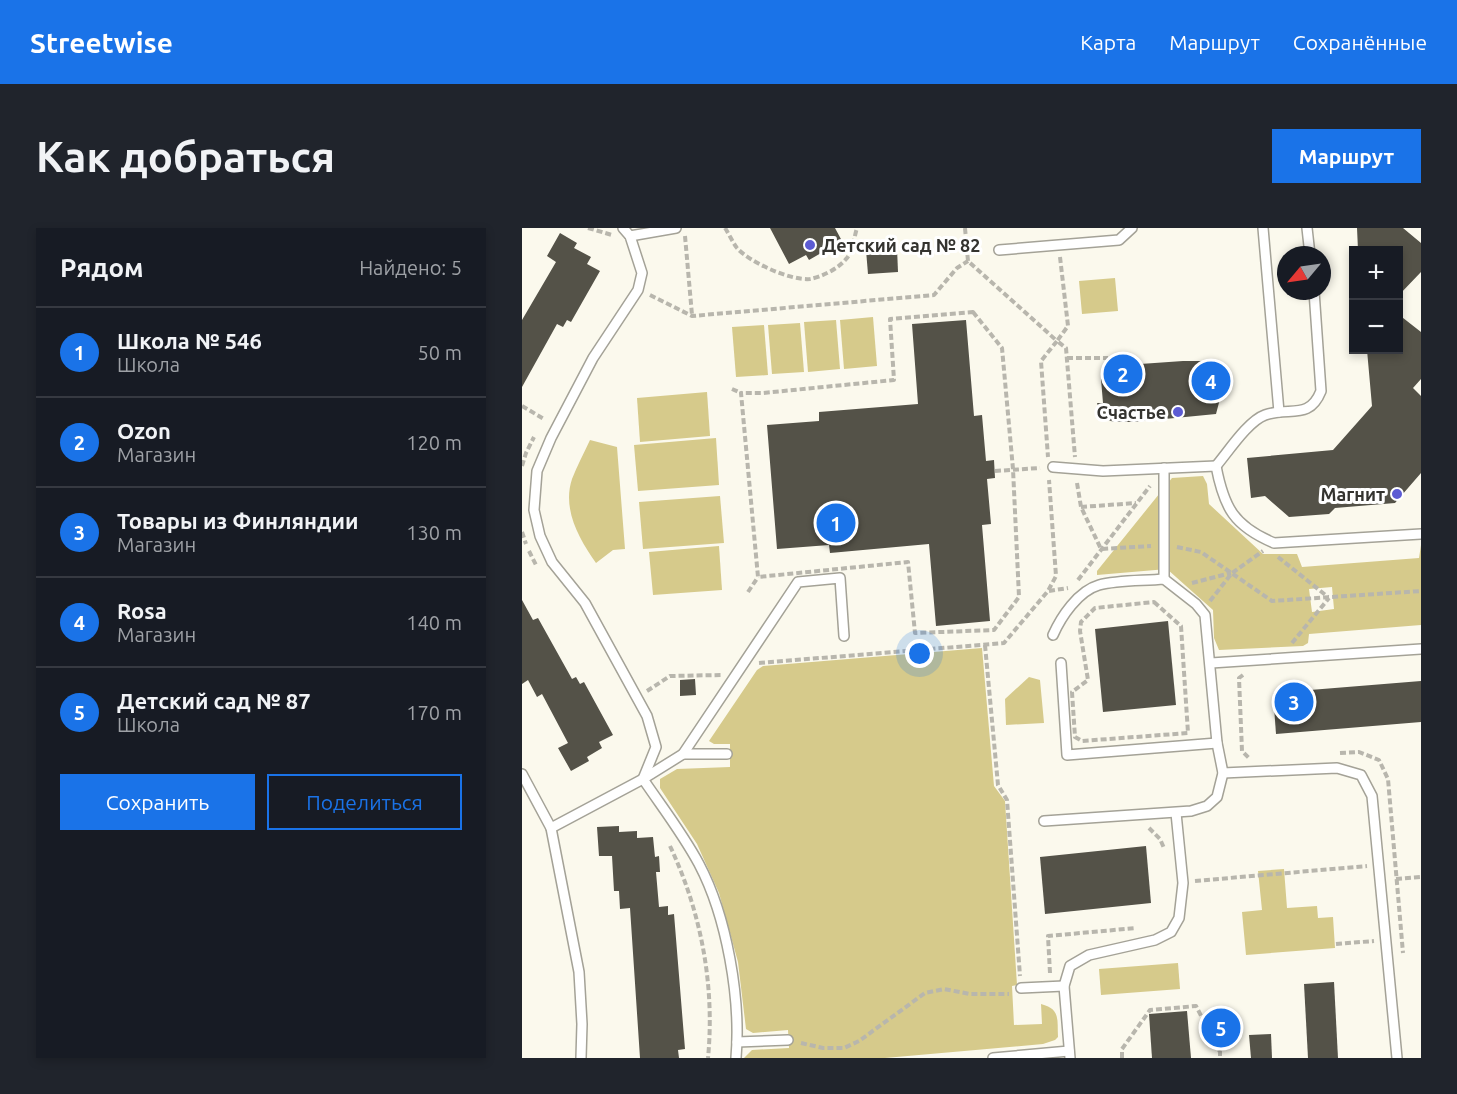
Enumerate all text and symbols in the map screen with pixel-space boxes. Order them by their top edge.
text: Streetwise [30,27,173,58]
text: Карта [1080,30,1136,54]
text: Маршрут [1169,30,1260,54]
text: Сохранённые [1293,30,1427,54]
button: Маршрут [1272,129,1421,183]
text: Как добраться [36,133,335,180]
place label: Детский сад № 82 [822,235,980,255]
marker: Детский сад № 82 [803,238,817,252]
north arrow [1277,246,1331,300]
map controls [1349,246,1403,354]
button: + [1349,246,1403,300]
text: Рядом [60,253,144,282]
text: Найдено: 5 [359,256,462,279]
button: − [1349,300,1403,354]
text: Школа № 546 [117,328,262,353]
text: 1 [74,341,85,364]
text: 50 m [418,341,462,364]
pin: 2 [1104,352,1142,396]
text: Школа [117,353,180,376]
pin: 4 [1192,358,1230,404]
place label: Счастье [1097,402,1166,422]
marker: Счастье [1171,405,1185,419]
text: Ozon [117,418,171,443]
text: 2 [74,431,85,454]
text: 120 m [406,431,462,454]
text: Магазин [117,443,196,466]
place label: Магнит [1321,484,1385,504]
marker: Магнит [1390,487,1404,501]
pin: 1 [816,500,856,546]
text: Товары из Финляндии [117,508,358,533]
text: 3 [74,521,85,544]
text: 130 m [406,521,462,544]
text: Магазин [117,533,196,556]
text: Rosa [117,598,167,623]
text: 4 [74,611,85,634]
text: 140 m [406,611,462,634]
text: Магазин [117,623,196,646]
your location [905,639,934,668]
pin: 3 [1274,680,1314,724]
text: Детский сад № 87 [117,688,311,713]
text: 5 [74,701,85,724]
text: 170 m [406,701,462,724]
text: Школа [117,713,180,736]
button: Сохранить [60,774,255,830]
button: Поделиться [267,774,462,830]
pin: 5 [1202,1006,1240,1050]

